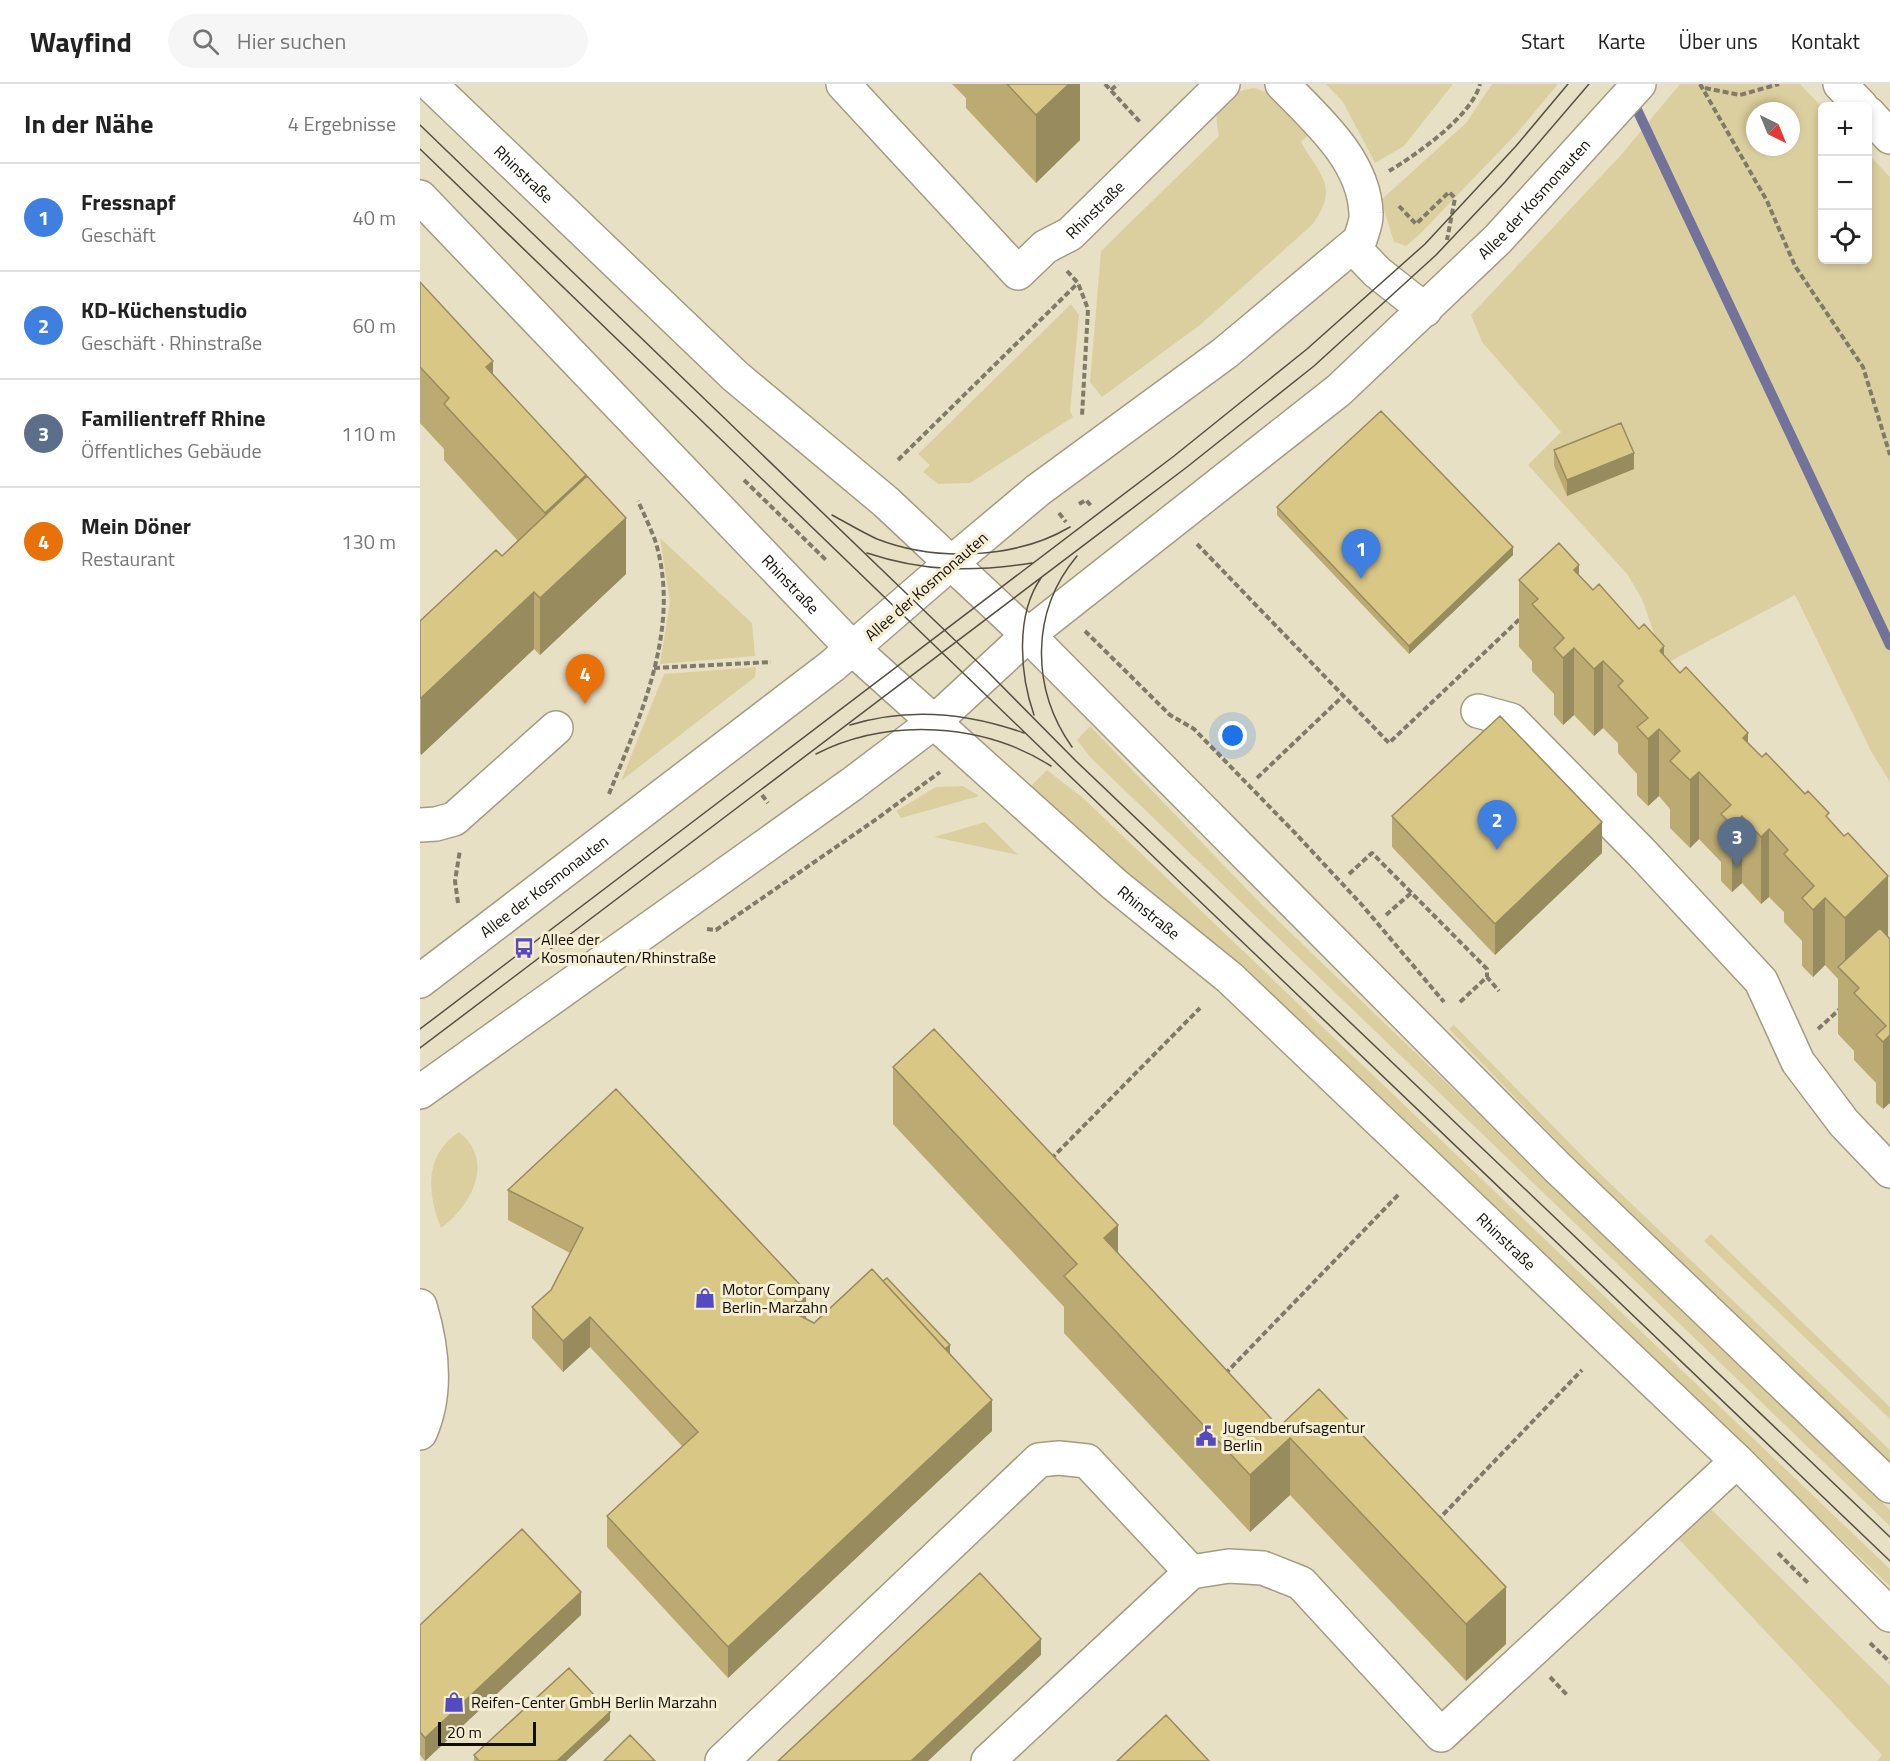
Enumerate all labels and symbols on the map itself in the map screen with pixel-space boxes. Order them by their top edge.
north arrow [1746,102,1800,156]
street label: Allee der Kosmonauten [1472,133,1596,264]
street label: Rhinstraße [489,139,559,208]
street label: Rhinstraße [1060,175,1130,244]
street label: Allee der Kosmonauten [859,526,993,646]
pin: 1 [1342,530,1380,579]
street label: Rhinstraße [756,549,825,619]
pin: 4 [566,654,604,704]
your location [1218,721,1247,750]
pin: 2 [1478,800,1516,850]
pin: 3 [1718,818,1756,867]
street label: Allee der Kosmonauten [475,829,613,943]
street label: Rhinstraße [1112,879,1185,945]
place label: Allee der Kosmonauten/Rhinstraße [541,927,716,969]
bus stop icon: Allee der Kosmonauten/Rhinstraße [512,936,536,960]
street label: Rhinstraße [1471,1207,1542,1276]
place label: Motor Company Berlin-Marzahn [722,1277,830,1319]
shop icon: Motor Company Berlin-Marzahn [693,1286,717,1310]
place label: Jugendberufsagentur Berlin [1223,1415,1366,1457]
public building icon: Jugendberufsagentur Berlin [1194,1424,1218,1448]
shop icon: Reifen-Center GmbH Berlin Marzahn [442,1690,466,1714]
place label: Reifen-Center GmbH Berlin Marzahn [471,1690,717,1714]
scale bar [438,1719,536,1746]

